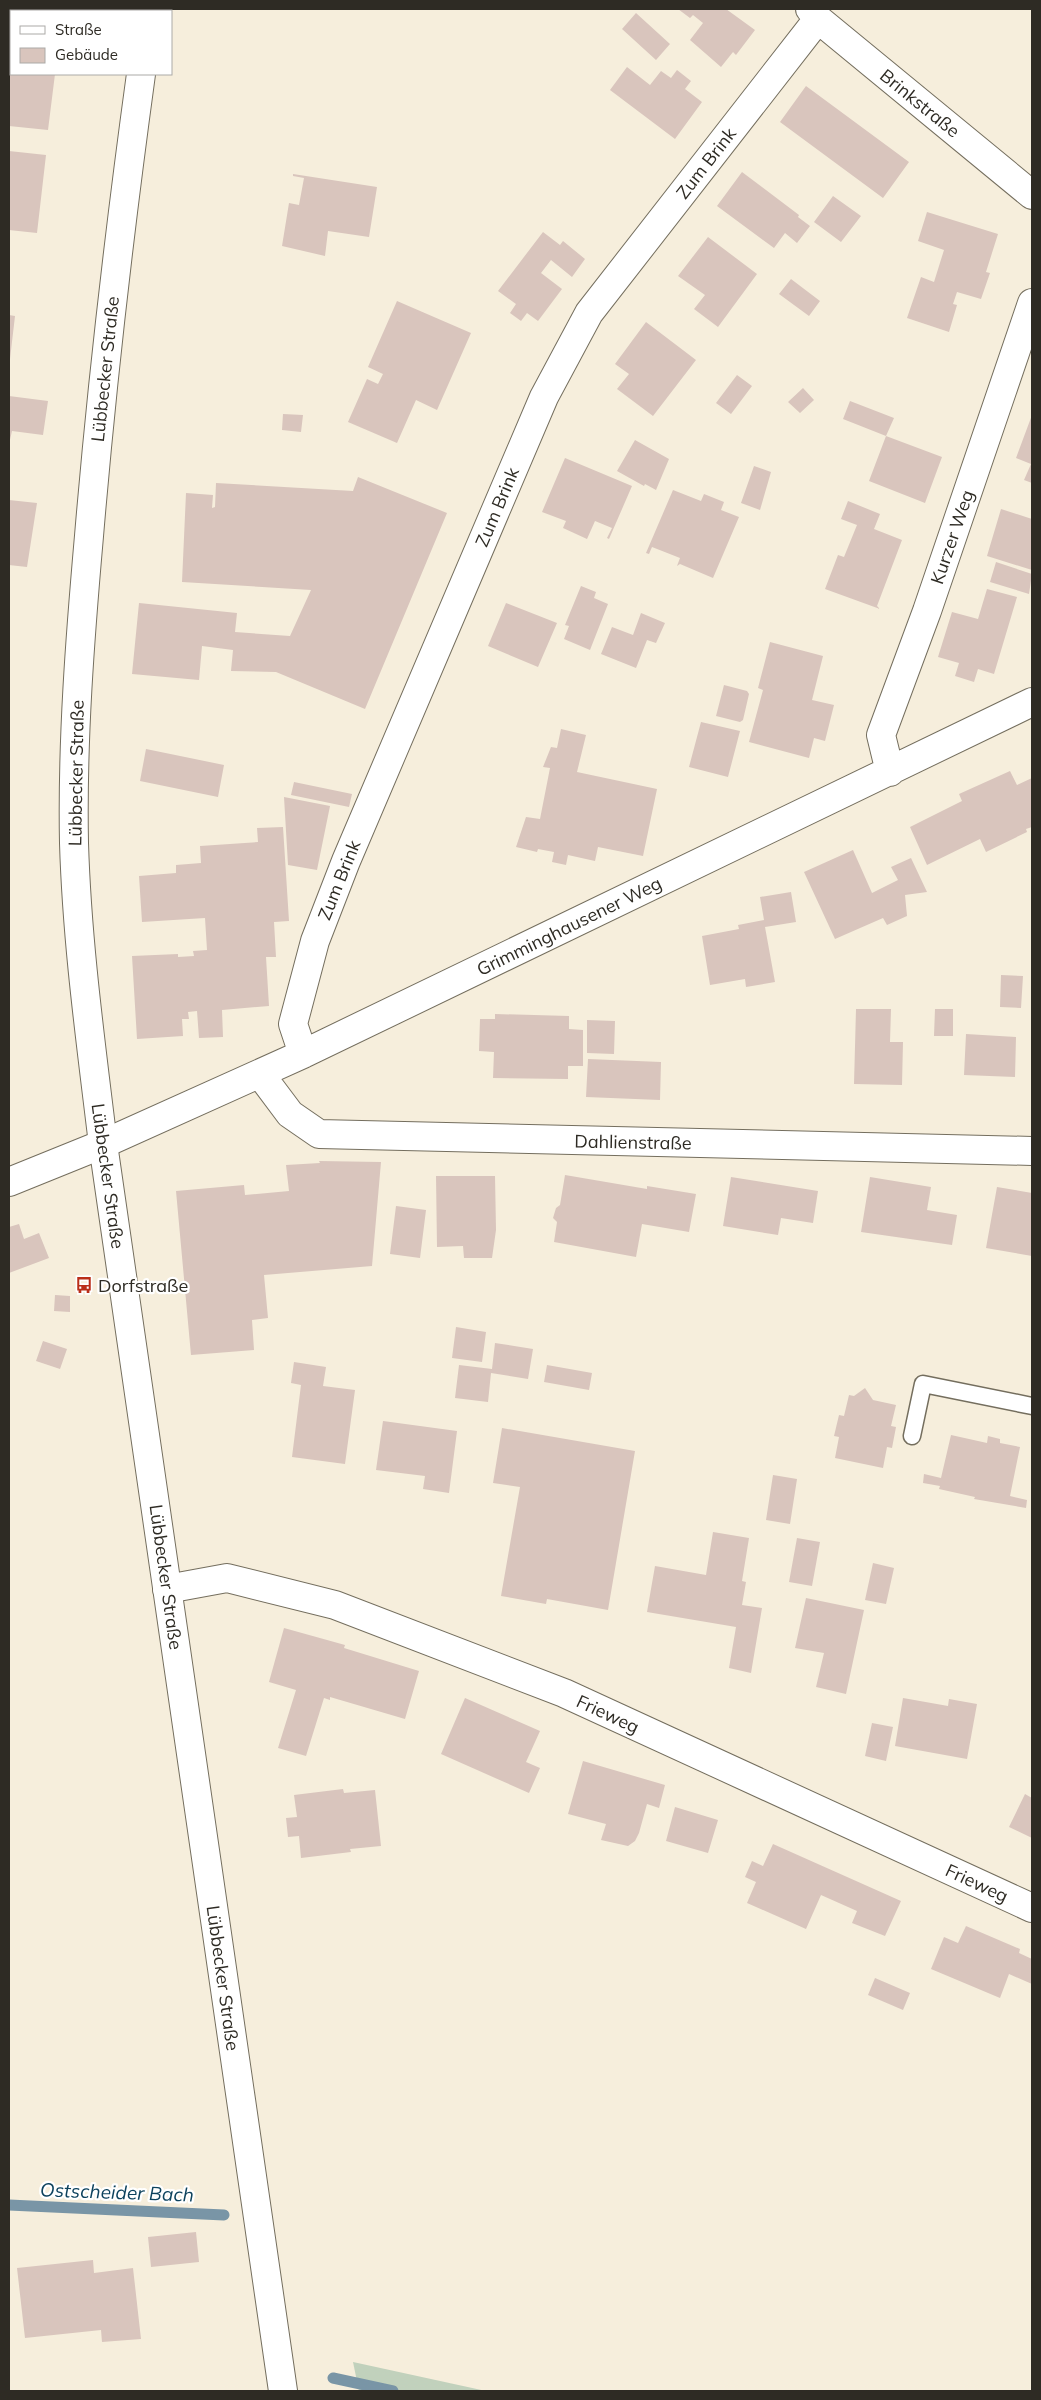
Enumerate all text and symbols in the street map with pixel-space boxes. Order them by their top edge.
legend [10,10,172,75]
text: Straße [55,20,102,39]
text: Gebäude [55,45,118,64]
street label: Brinkstraße [875,64,965,142]
street label: Zum Brink [671,122,741,203]
street label: Lübbecker Straße [86,295,124,443]
street label: Zum Brink [470,463,524,550]
street label: Kurzer Weg [925,487,979,587]
street label: Lübbecker Straße [63,700,89,846]
street label: Zum Brink [313,836,366,923]
street label: Grimminghausener Weg [473,871,665,981]
street label: Lübbecker Straße [86,1102,130,1250]
street label: Dahlienstraße [574,1129,692,1155]
place label: Dorfstraße [98,1274,188,1297]
bus stop icon: Dorfstraße [74,1275,94,1295]
street label: Lübbecker Straße [144,1503,188,1651]
street label: Frieweg [573,1690,643,1738]
street label: Frieweg [942,1859,1012,1907]
street label: Lübbecker Straße [201,1904,245,2052]
water label: Ostscheider Bach [40,2177,194,2207]

